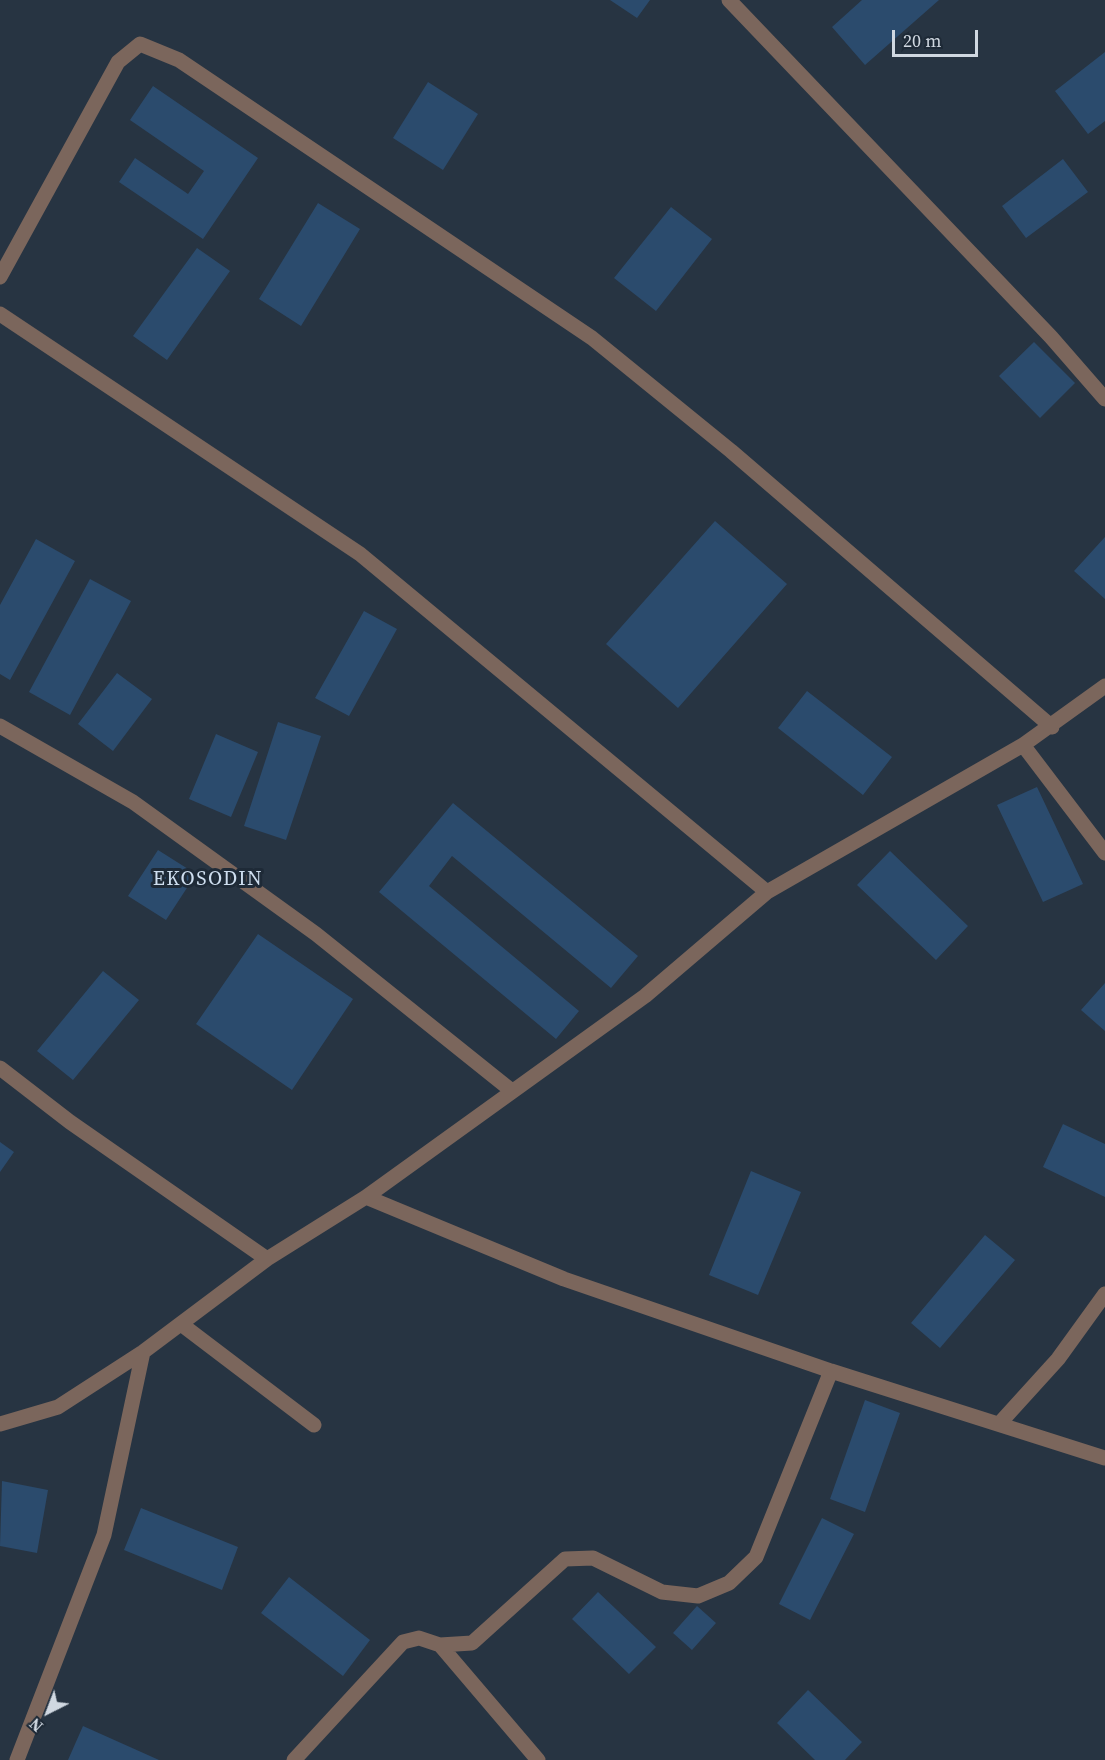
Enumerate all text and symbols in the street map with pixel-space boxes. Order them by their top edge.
scale bar [895,18,980,56]
text: 20 m [903,28,941,53]
district label: EKOSODIN [153,868,263,892]
north arrow [18,1682,78,1742]
text: N [24,1713,48,1737]

